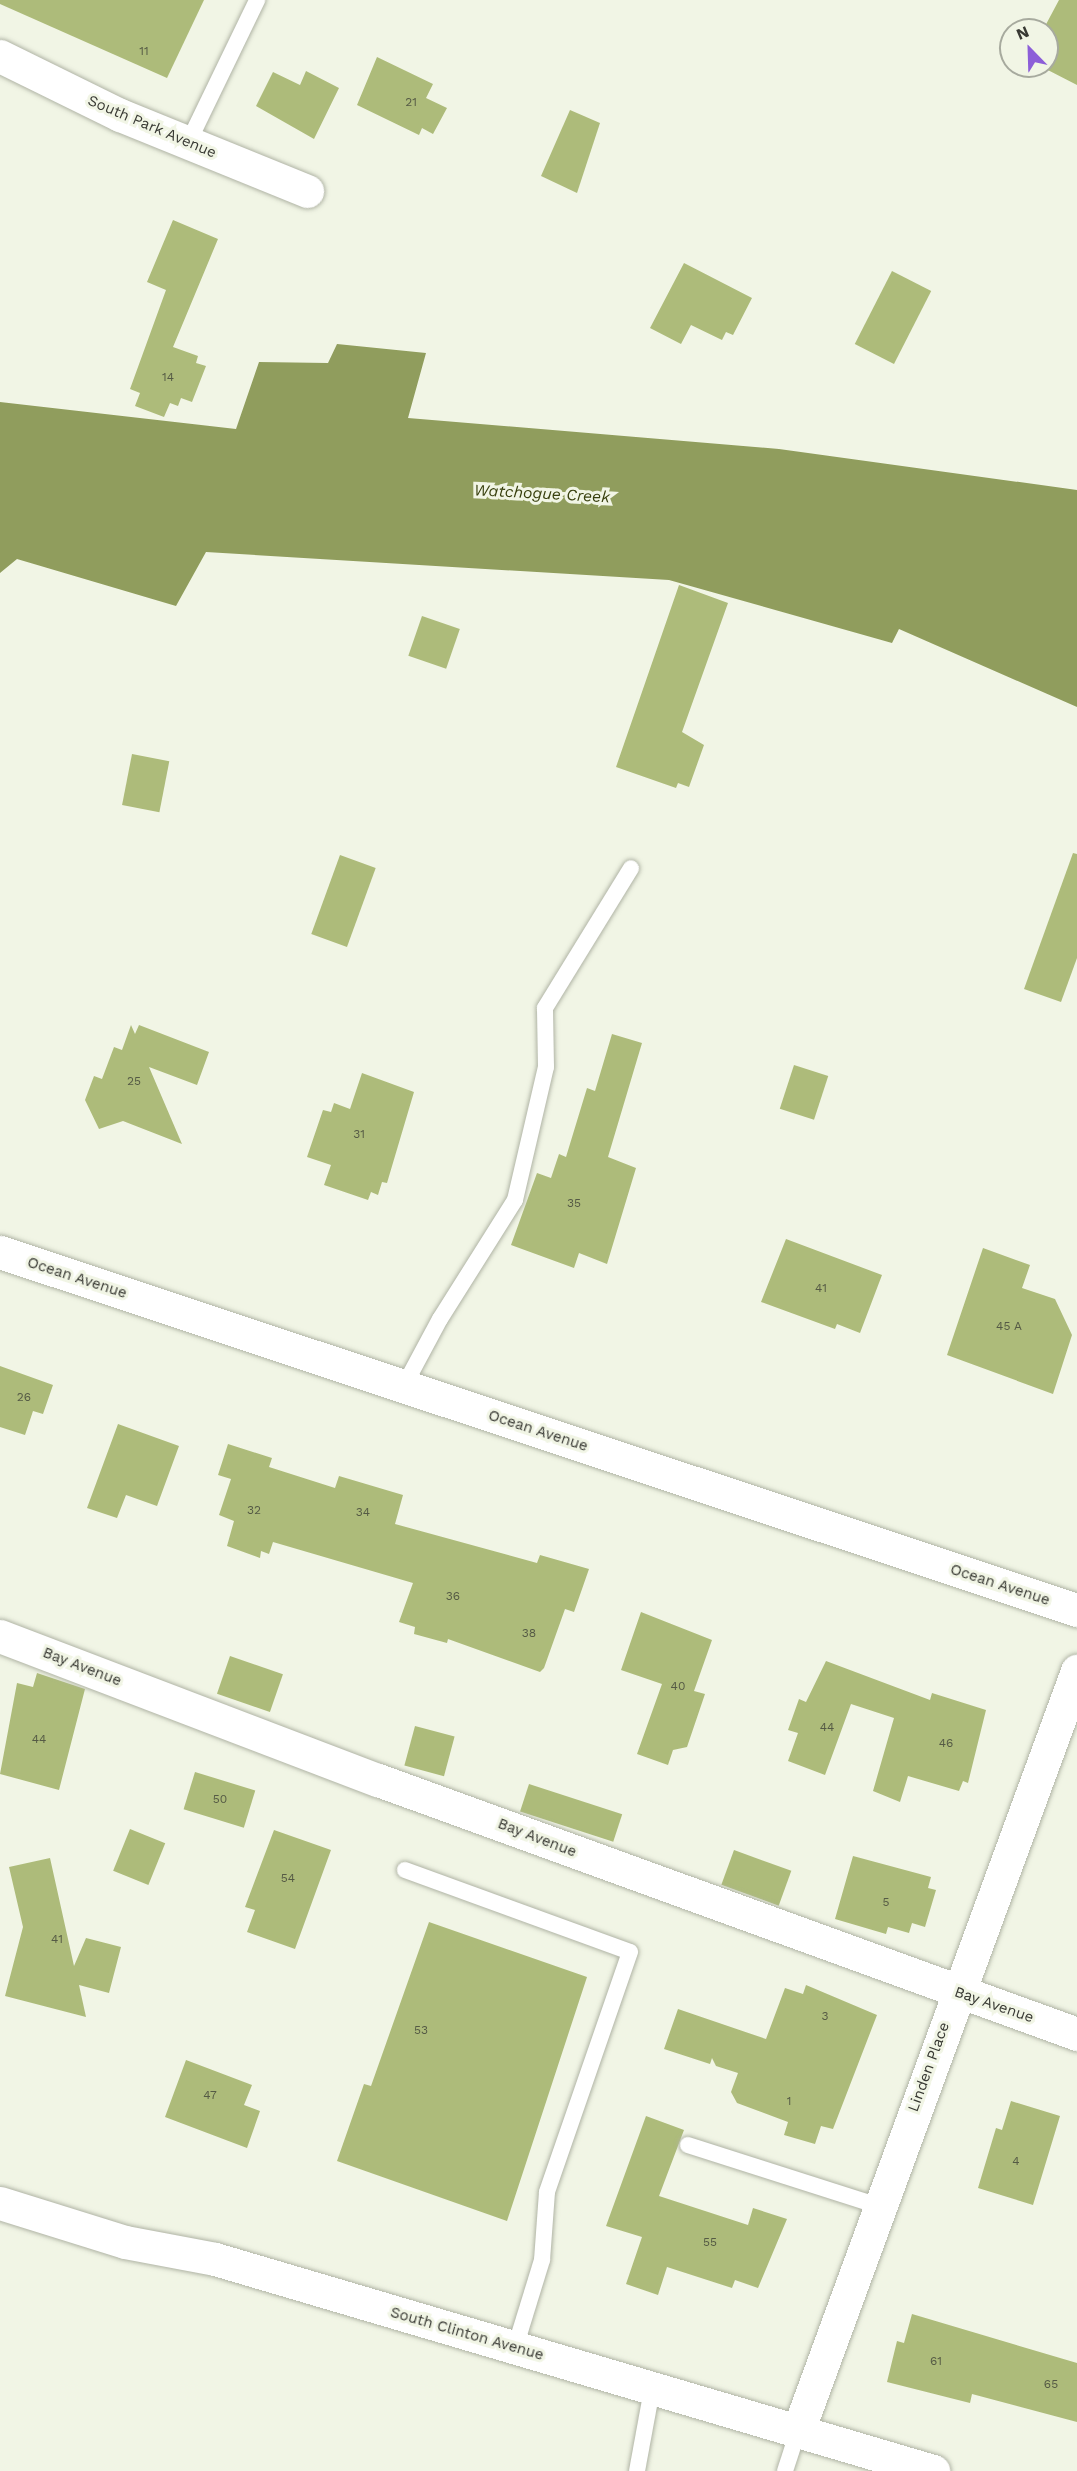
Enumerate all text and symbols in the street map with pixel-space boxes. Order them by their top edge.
north arrow [999,18,1059,78]
text: N [1013,22,1032,44]
house number: 11 [139,45,149,59]
street label: South Park Avenue [85,92,219,162]
house number: 21 [405,96,417,110]
house number: 14 [162,371,174,385]
water label: Watchogue Creek [474,481,610,507]
house number: 25 [127,1075,141,1089]
house number: 31 [353,1128,365,1142]
house number: 35 [567,1197,581,1211]
street label: Ocean Avenue [25,1253,129,1303]
house number: 41 [815,1282,827,1296]
house number: 45 A [996,1320,1022,1334]
house number: 26 [17,1391,31,1405]
street label: Ocean Avenue [486,1406,590,1456]
house number: 32 [247,1504,261,1518]
house number: 34 [356,1506,370,1520]
street label: Ocean Avenue [948,1560,1052,1610]
house number: 36 [446,1590,460,1604]
house number: 38 [522,1627,536,1641]
street label: Bay Avenue [40,1644,124,1690]
house number: 40 [671,1680,685,1694]
house number: 44 [820,1721,834,1735]
house number: 44 [32,1733,46,1747]
house number: 46 [939,1737,953,1751]
house number: 50 [213,1793,227,1807]
street label: Bay Avenue [495,1815,579,1861]
house number: 54 [281,1872,295,1886]
house number: 5 [883,1896,889,1910]
house number: 41 [51,1933,63,1947]
street label: Bay Avenue [951,1983,1037,2027]
house number: 3 [822,2010,828,2024]
street label: Linden Place [904,2020,954,2114]
house number: 53 [414,2024,428,2038]
house number: 47 [203,2089,217,2103]
house number: 1 [787,2095,791,2109]
house number: 4 [1012,2155,1020,2169]
house number: 55 [703,2236,717,2250]
street label: South Clinton Avenue [388,2303,546,2365]
house number: 61 [930,2355,942,2369]
house number: 65 [1044,2378,1058,2392]

